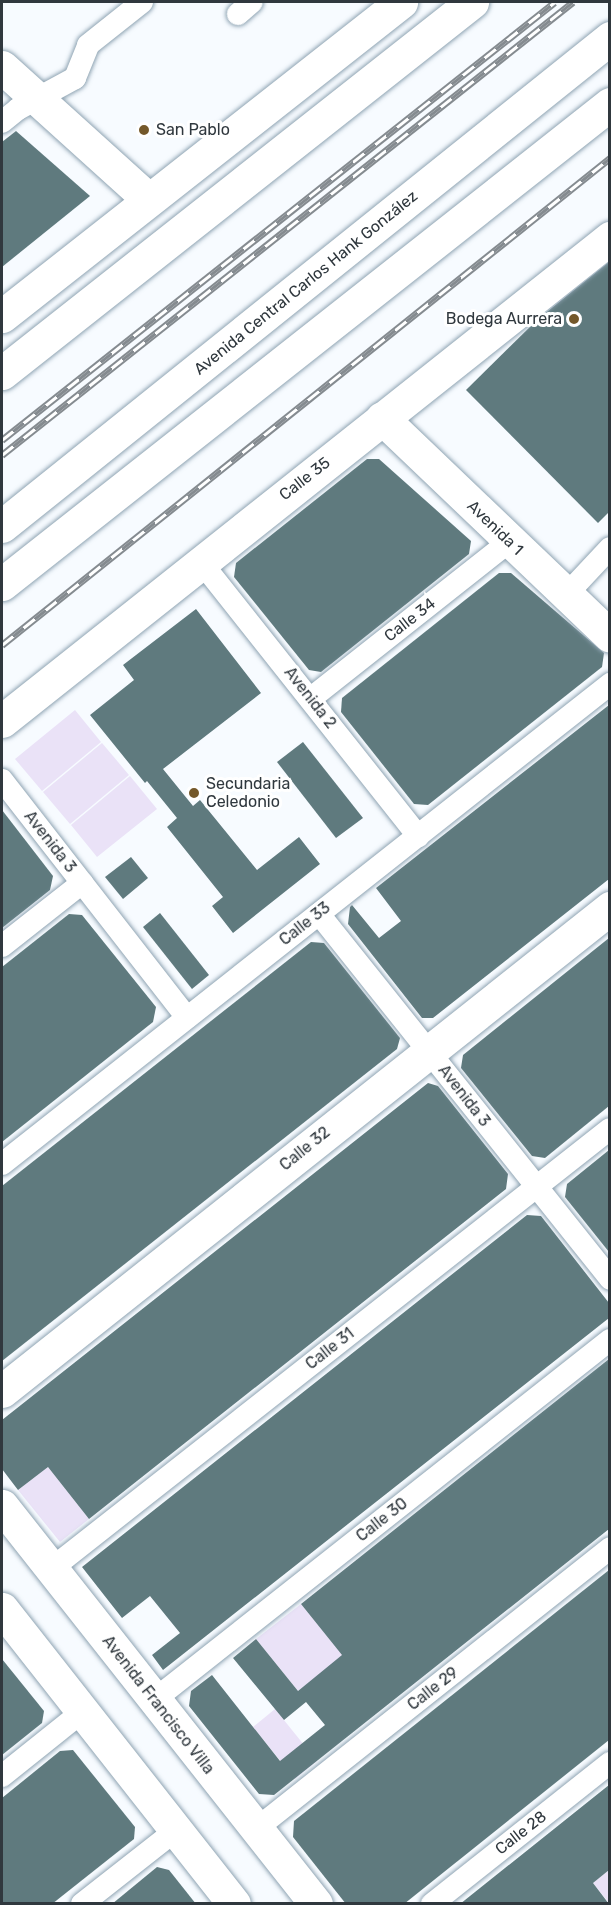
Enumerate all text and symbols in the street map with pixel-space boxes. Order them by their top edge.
place label: San Pablo [156,120,230,140]
marker: San Pablo [137,123,151,137]
street label: Avenida Central Carlos Hank González [190,187,422,379]
place label: Bodega Aurrera [445,309,562,329]
marker: Bodega Aurrera [567,312,581,326]
street label: Calle 35 [276,453,334,505]
street label: Avenida 1 [463,497,527,559]
street label: Calle 34 [381,594,439,646]
street label: Avenida 2 [280,663,340,733]
place label: Secundaria Celedonio [206,774,290,812]
marker: Secundaria Celedonio [187,786,201,800]
street label: Avenida 3 [20,807,80,877]
street label: Calle 33 [276,898,334,950]
street label: Avenida 3 [434,1061,494,1131]
street label: Calle 32 [276,1123,334,1175]
street label: Calle 31 [302,1324,358,1374]
street label: Calle 30 [352,1494,412,1546]
street label: Avenida Francisco Villa [98,1632,218,1778]
street label: Calle 29 [404,1663,462,1715]
street label: Calle 28 [492,1807,550,1859]

